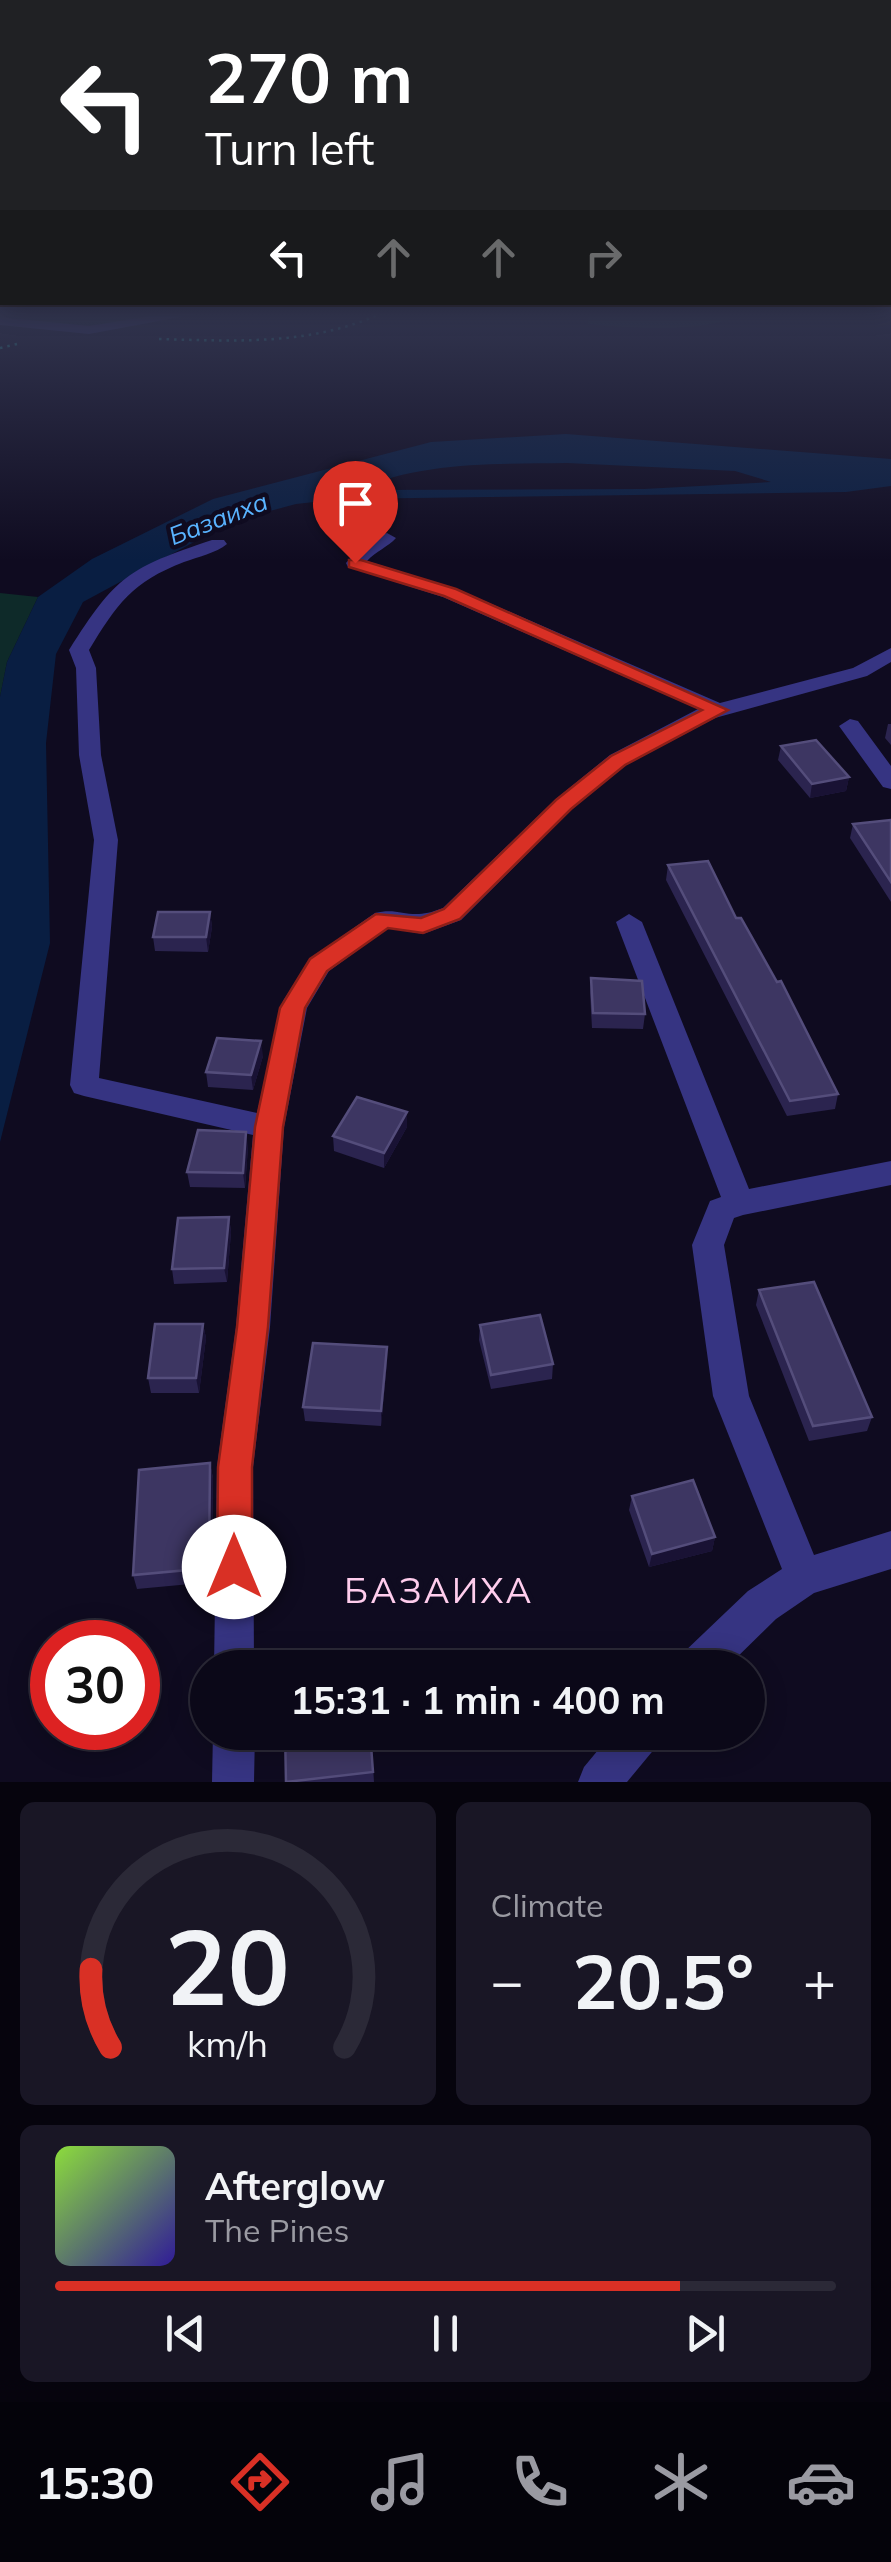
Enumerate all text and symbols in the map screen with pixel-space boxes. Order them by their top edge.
text: 270 m [205,33,413,121]
icon: left [40,40,170,170]
text: Turn left [205,120,374,176]
icon: left [261,230,316,285]
icon: ahead [366,230,421,285]
icon: ahead [471,230,526,285]
icon: right [576,230,631,285]
pin [313,461,398,564]
icon: arrive [328,476,383,531]
water label: Базаиха [164,485,272,551]
position arrow [182,1515,286,1619]
district label: БАЗАИХА [344,1568,534,1612]
speed limit sign: 30 [30,1620,160,1750]
text: 15:31 · 1 min · 400 m [290,1676,665,1724]
text: Climate [491,1885,603,1925]
text: 20 [165,1900,290,2031]
text: 20.5° [572,1934,754,2028]
text: − [491,1946,524,2015]
text: + [803,1946,836,2015]
text: km/h [187,2021,268,2066]
text: Afterglow [205,2162,385,2210]
text: The Pines [205,2210,349,2250]
icon: previous [158,2306,213,2361]
icon: pause [418,2306,473,2361]
icon: next [678,2306,733,2361]
icon: directions [225,2447,295,2517]
icon: music [365,2447,435,2517]
icon: phone [505,2447,575,2517]
icon: climate [646,2447,716,2517]
icon: car [786,2447,856,2517]
text: 15:30 [35,2454,154,2510]

